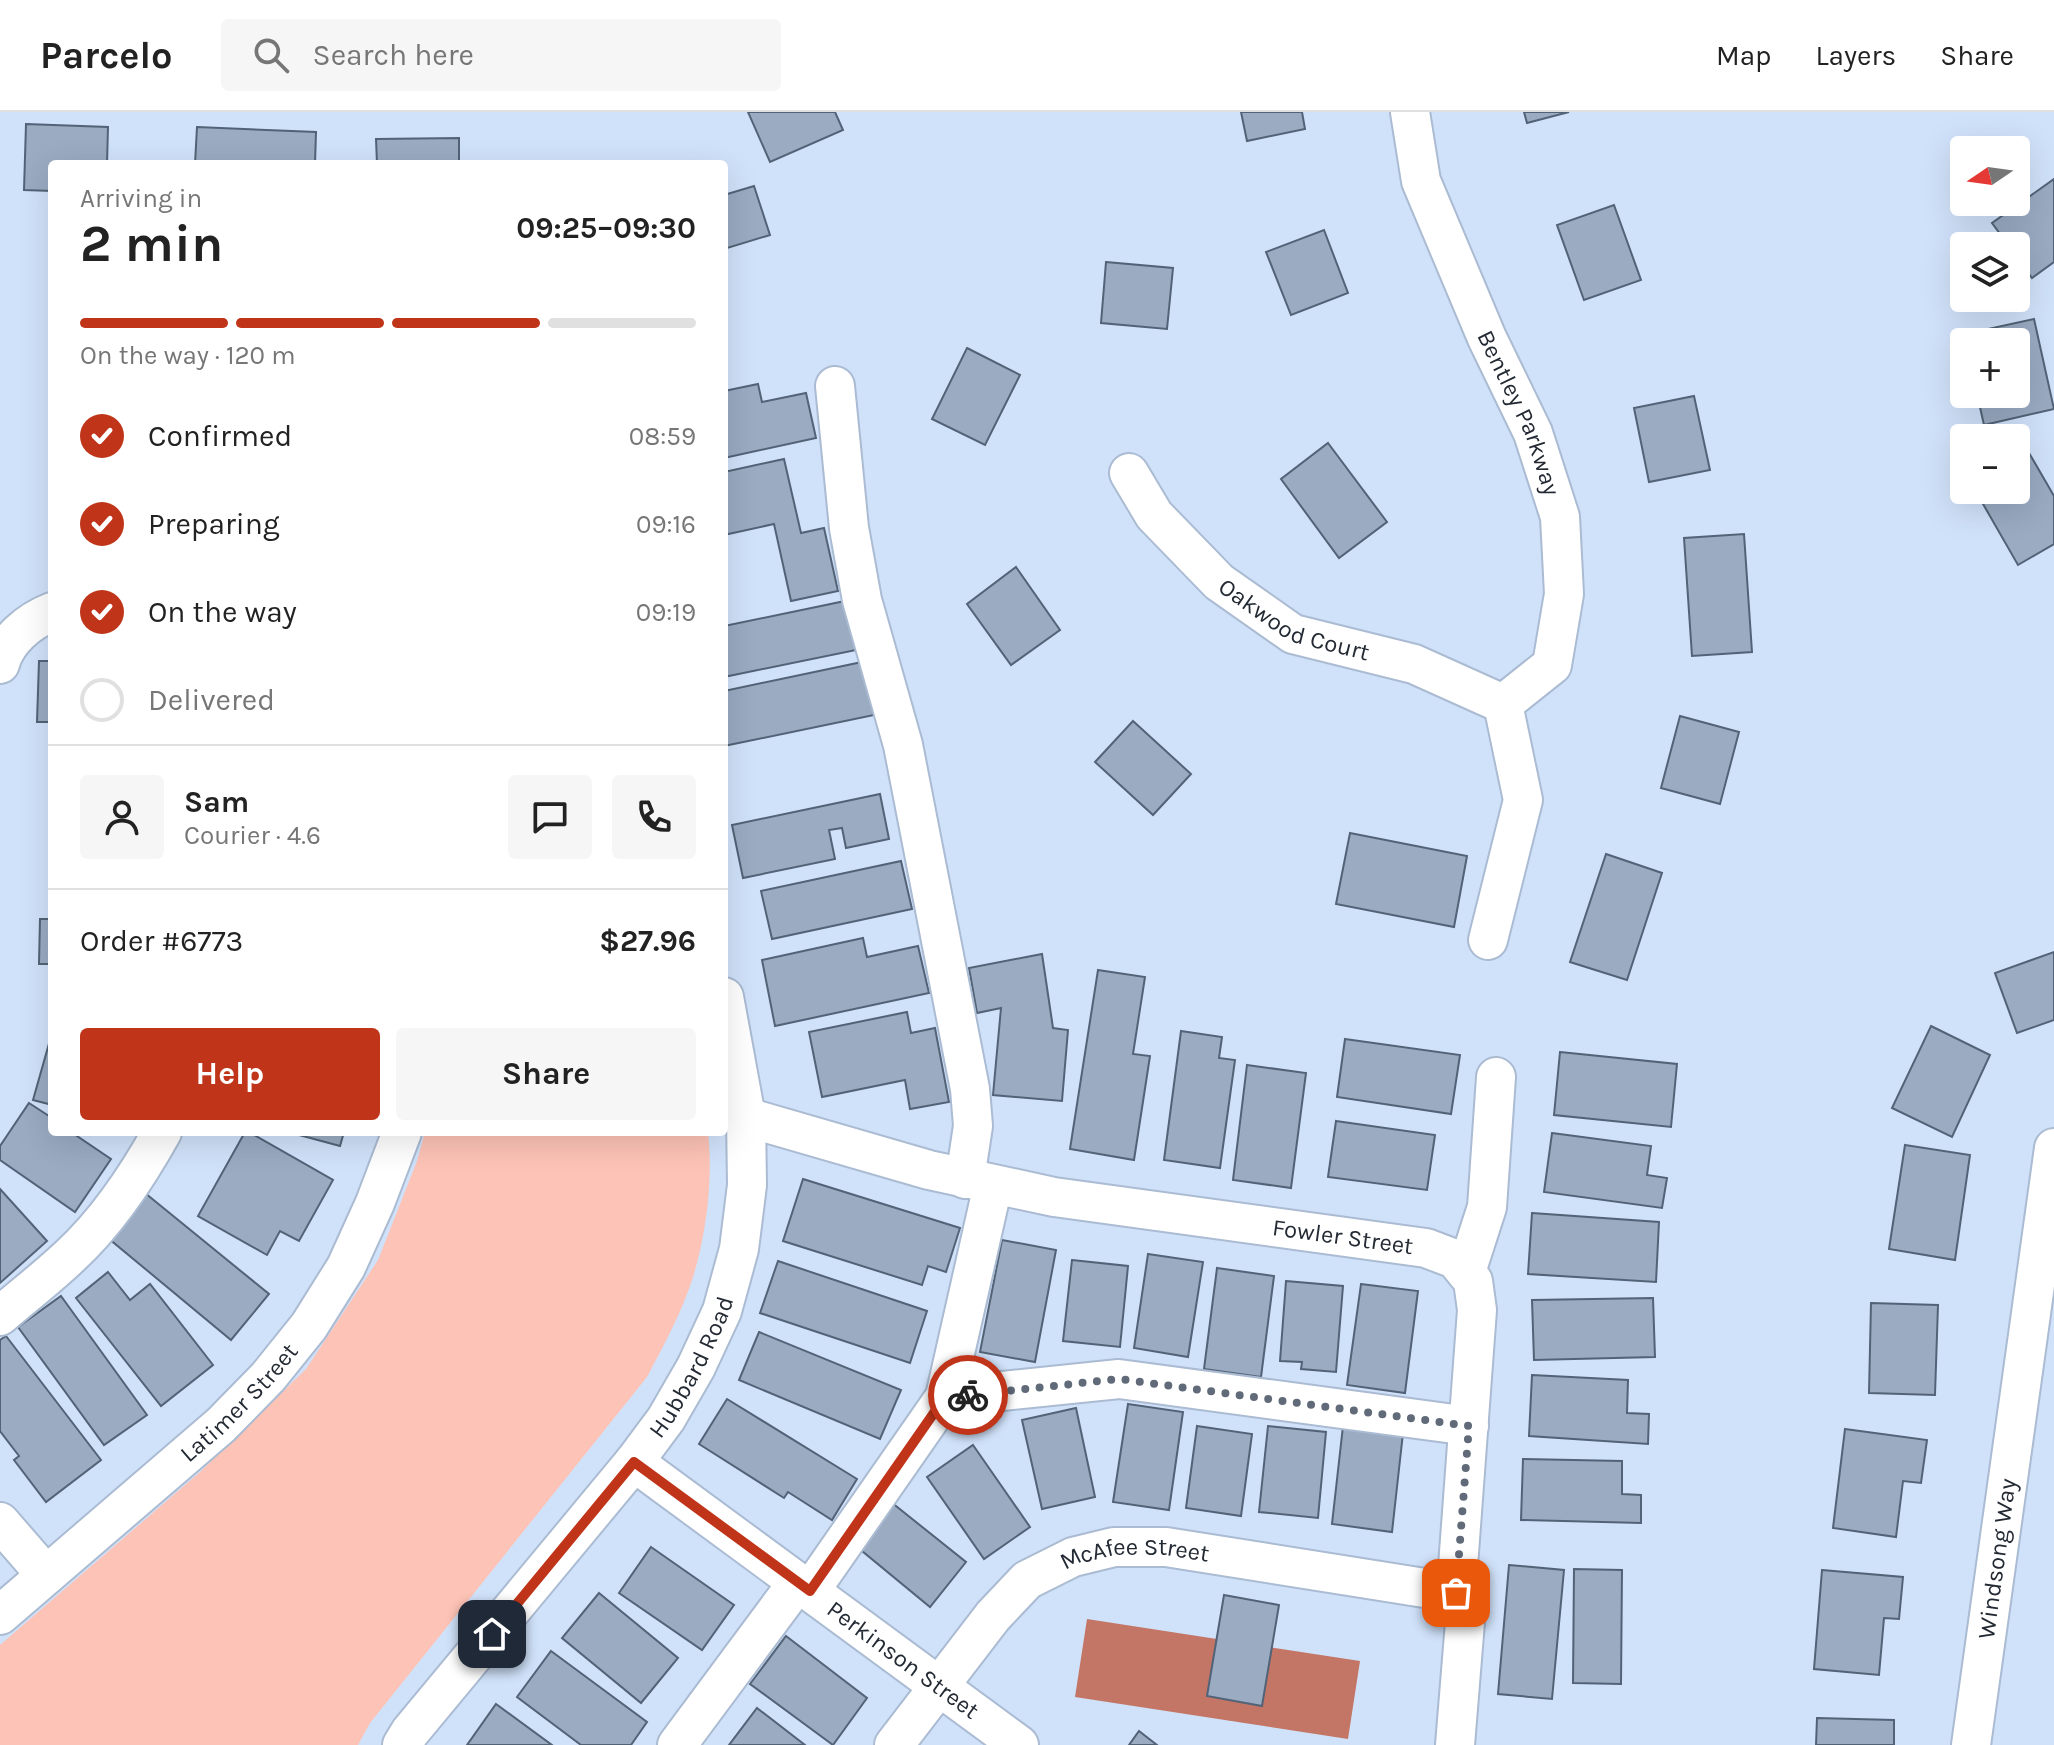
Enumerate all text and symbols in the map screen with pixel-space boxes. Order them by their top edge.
search box [221,19,781,91]
text: Parcelo [40,33,173,78]
icon: search [249,33,293,77]
text: Search here [313,37,474,73]
text: Map [1716,39,1771,72]
text: Layers [1815,39,1896,72]
text: Share [1940,39,2014,72]
north arrow [1950,136,2030,216]
map controls [1950,136,2030,504]
text: Arriving in [80,183,202,214]
text: 09:25–09:30 [516,210,696,246]
text: 2 min [80,213,223,274]
button: layers [1950,232,2030,312]
street label: Bentley Parkway [1471,326,1566,499]
button: + [1950,328,2030,408]
text: On the way · 120 m [80,340,295,371]
icon: check [80,414,124,458]
text: Confirmed [148,418,292,454]
text: 08:59 [629,421,696,452]
button: − [1950,424,2030,504]
icon: check [80,502,124,546]
text: Preparing [148,506,280,542]
text: 09:16 [636,509,696,540]
street label: Oakwood Court [1213,572,1372,666]
icon: check [80,590,124,634]
text: On the way [148,594,297,630]
text: 09:19 [636,597,696,628]
text: Delivered [148,682,275,718]
button: person [80,775,164,859]
button: chat [508,775,592,859]
button: phone [612,775,696,859]
text: Sam [184,784,249,820]
text: Courier · 4.6 [184,820,321,851]
text: Order #6773 [80,923,243,959]
text: $27.96 [599,923,696,959]
button: Help [80,1028,380,1120]
button: Share [396,1028,696,1120]
street label: Fowler Street [1271,1213,1415,1260]
street label: Hubbard Road [643,1293,739,1443]
street label: Latimer Street [174,1338,303,1468]
courier [928,1355,1008,1435]
icon: bike [946,1373,990,1417]
street label: Windsong Way [1972,1477,2022,1641]
street label: McAfee Street [1055,1533,1211,1575]
pin [1422,1559,1490,1627]
icon: bag [1434,1571,1478,1615]
street label: Perkinson Street [822,1595,984,1725]
pin [458,1600,526,1668]
icon: home [470,1612,514,1656]

